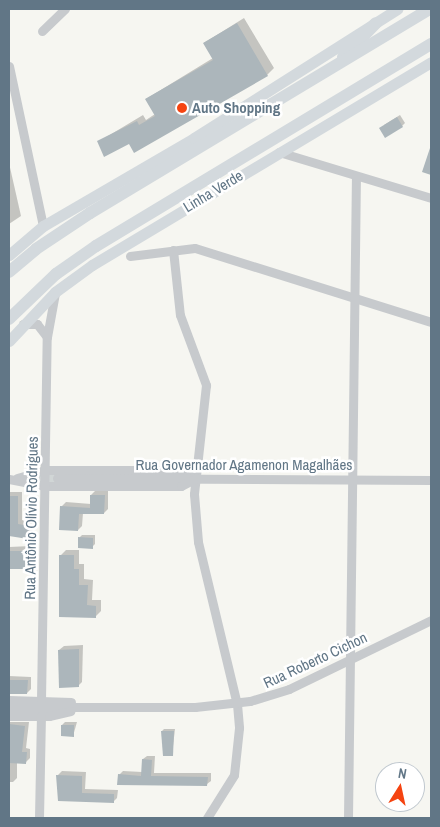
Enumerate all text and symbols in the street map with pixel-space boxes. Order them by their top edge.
place label: Auto Shopping [192,99,280,117]
marker: Auto Shopping [176,102,188,114]
street label: Linha Verde [180,166,246,216]
street label: Rua Antônio Olívio Rodrigues [21,436,41,600]
street label: Rua Governador Agamenon Magalhães [135,456,353,474]
street label: Rua Roberto Cichon [260,628,370,692]
north arrow [375,762,425,812]
text: N [397,764,408,783]

